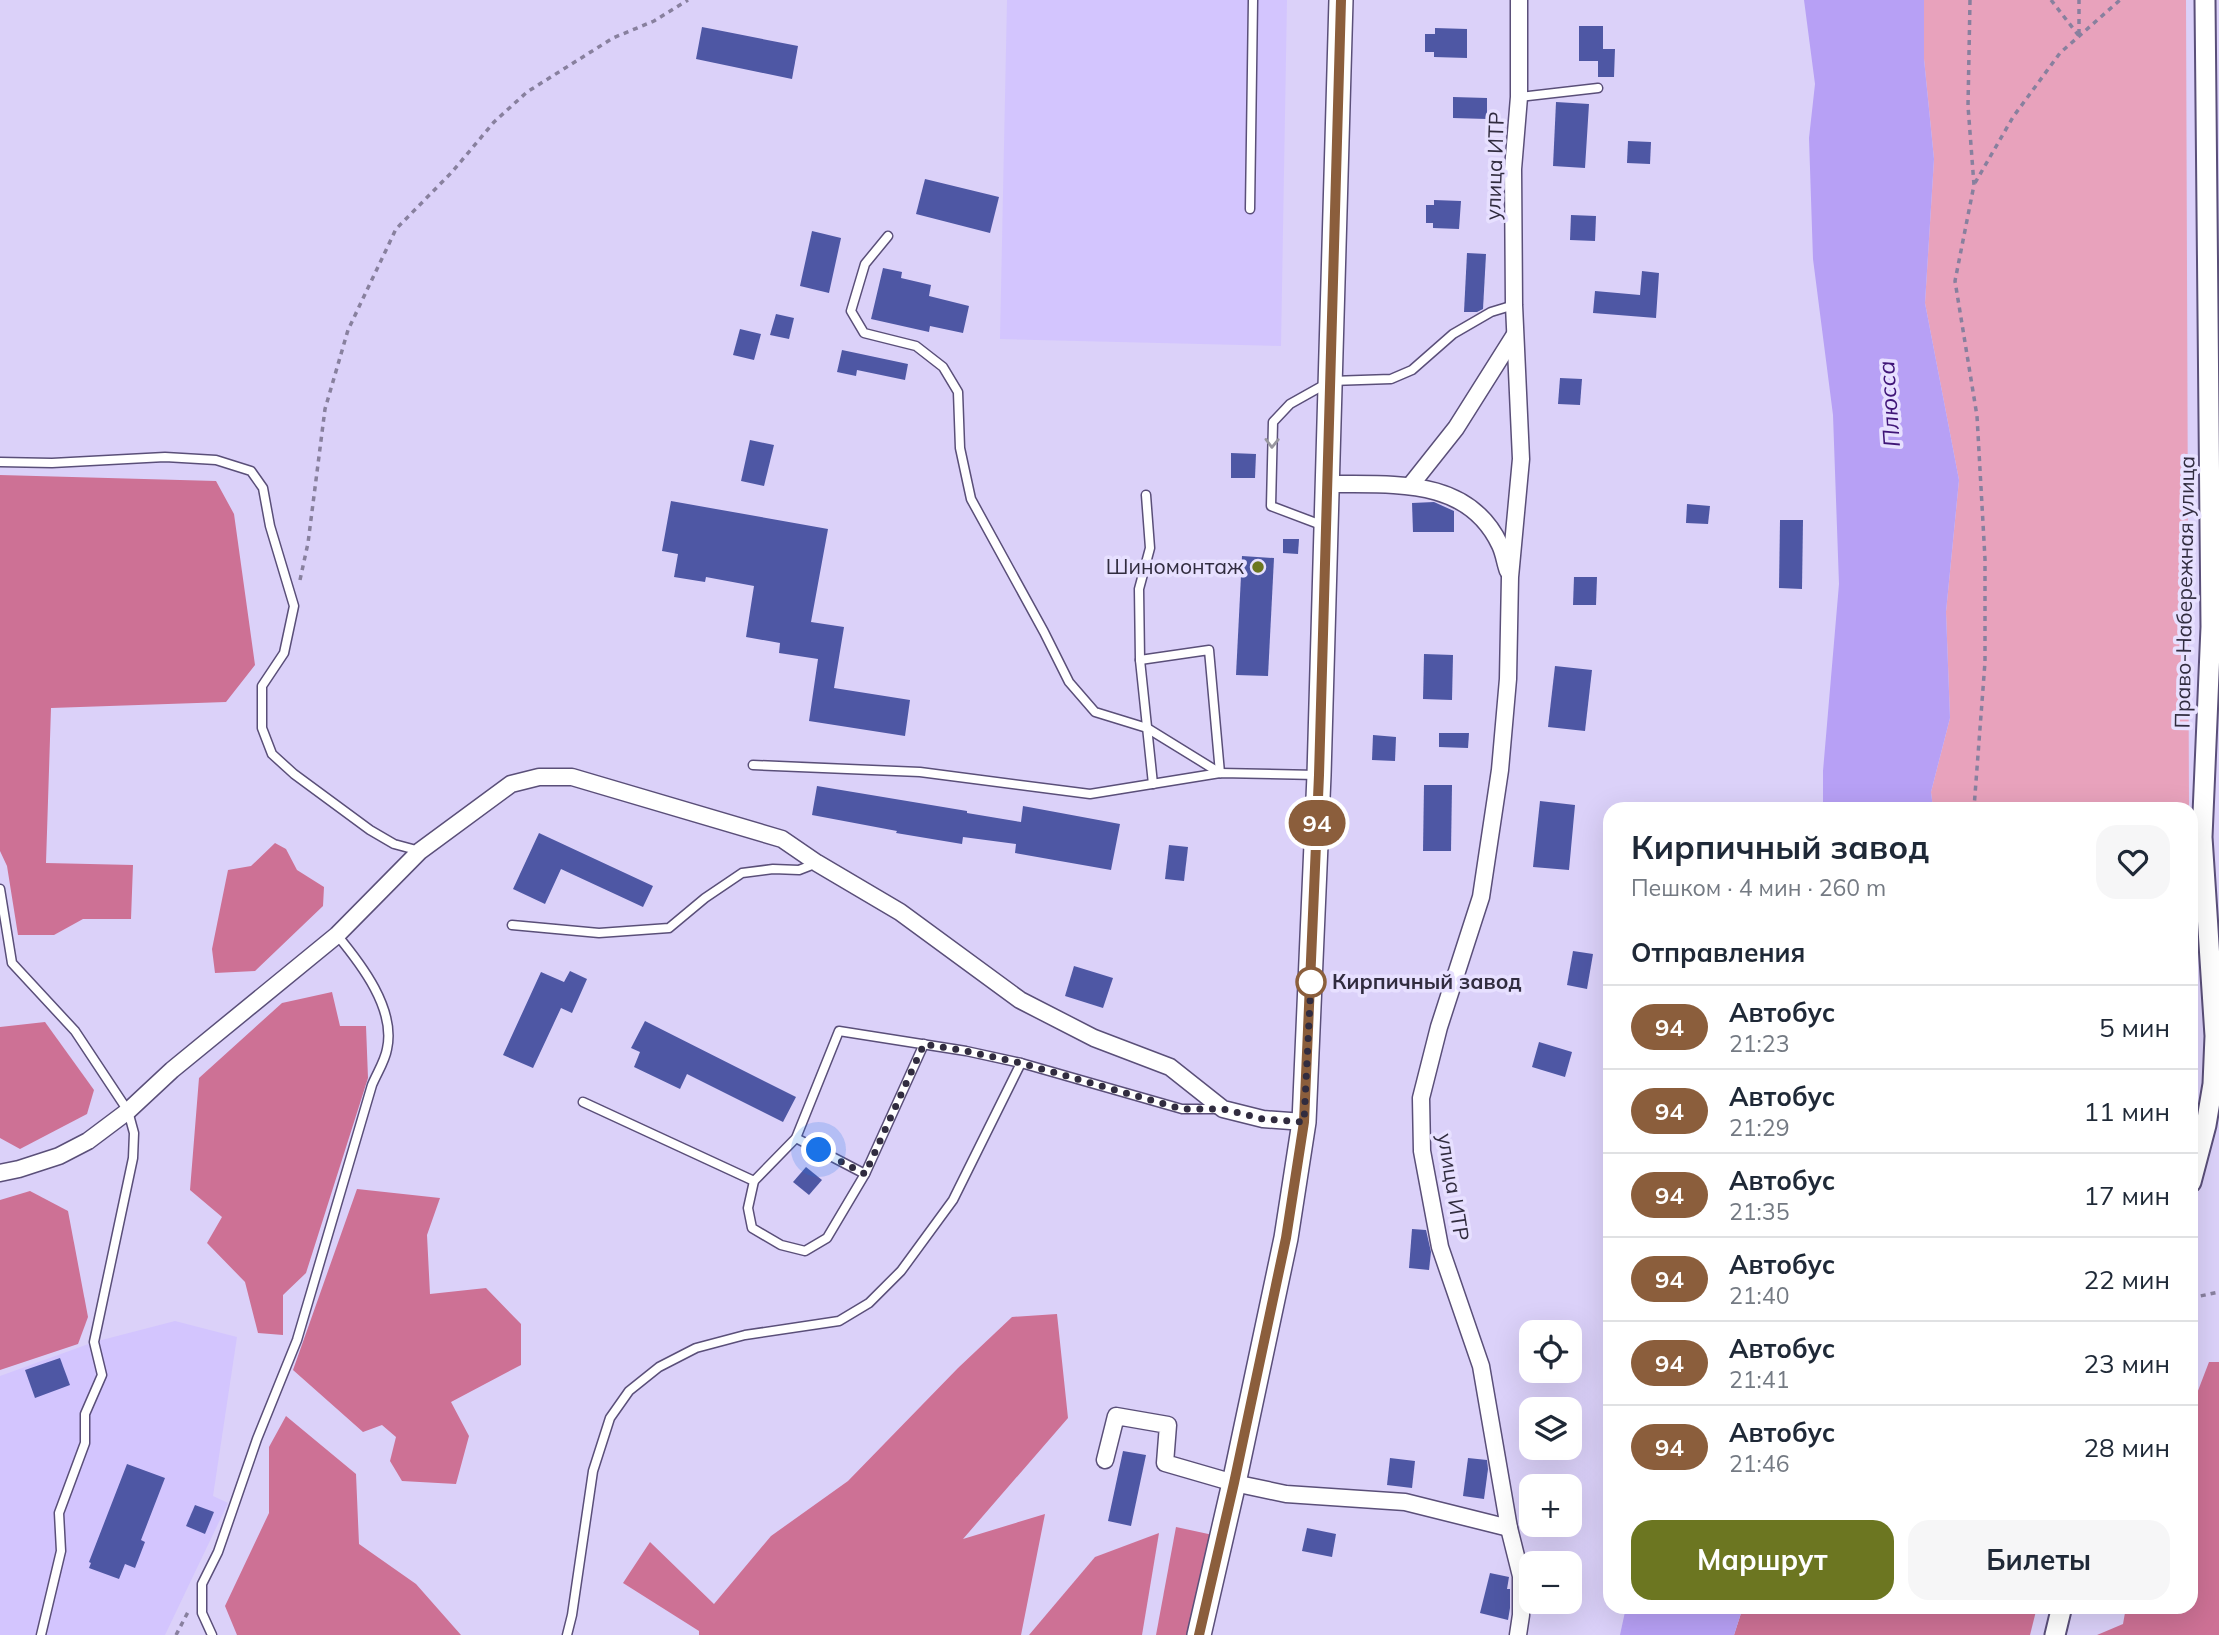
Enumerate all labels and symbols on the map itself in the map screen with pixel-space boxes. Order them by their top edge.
street label: улица ИТР [1479,111,1509,221]
water label: Плюсса [1871,360,1906,448]
one-way arrow [1265,438,1280,449]
street label: Право-Набережная улица [2169,455,2199,729]
place label: Шиномонтаж [1106,553,1244,579]
marker: Шиномонтаж [1250,559,1266,575]
line badge: 94 [1286,800,1348,846]
marker: Кирпичный завод [1296,967,1326,997]
place label: Кирпичный завод [1332,968,1522,994]
street label: улица ИТР [1433,1131,1475,1243]
your location [801,1132,836,1167]

